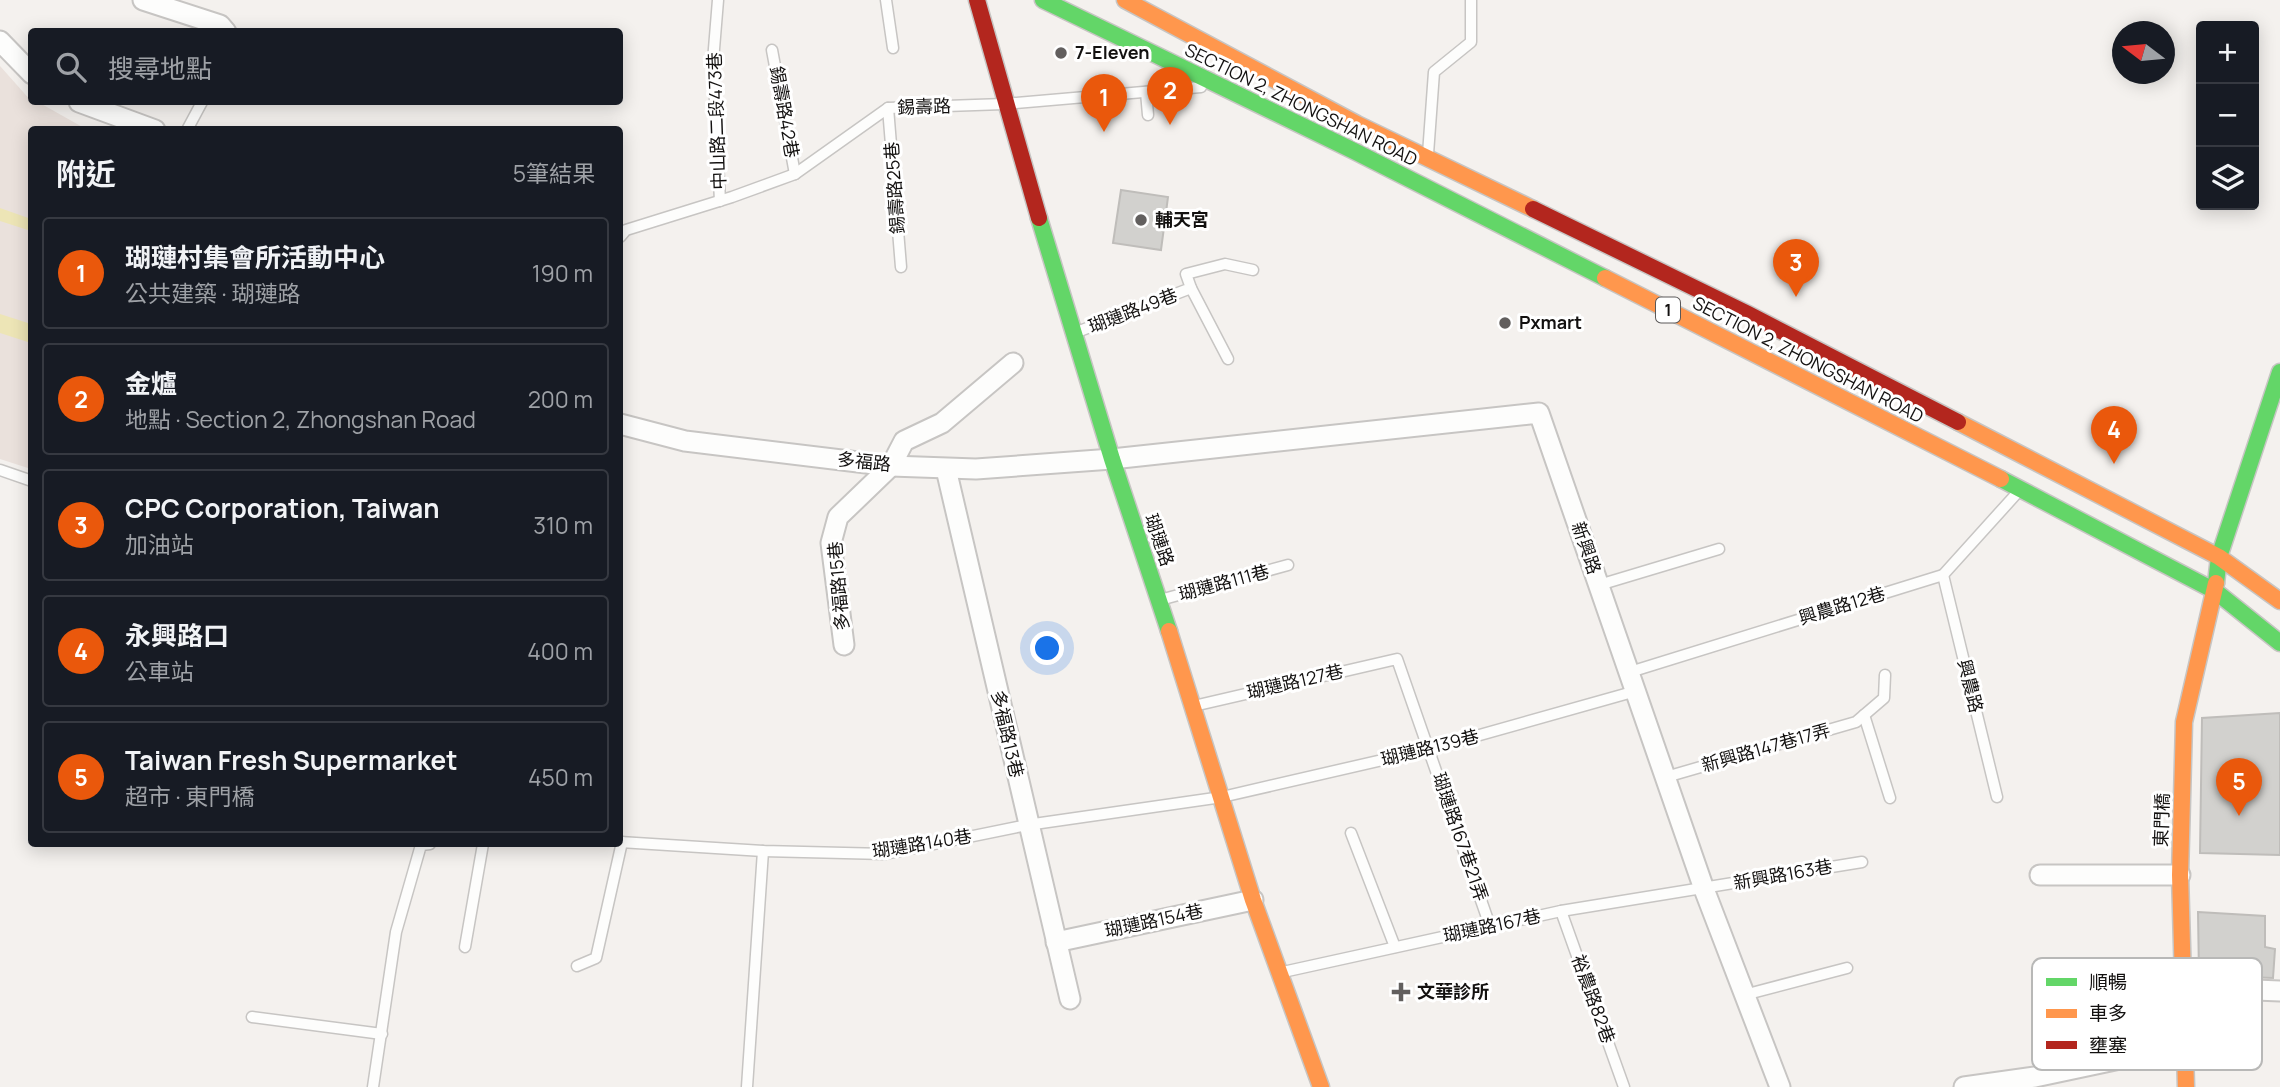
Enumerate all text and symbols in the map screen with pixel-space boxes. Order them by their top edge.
north arrow [2112,21,2175,84]
map controls [2196,21,2259,210]
button: + [2196,21,2259,84]
search box [28,28,623,105]
street label: SECTION 2, ZHONGSHAN ROAD [1181,37,1422,171]
place label: 7-Eleven [1075,40,1150,64]
marker: 7-Eleven [1053,45,1069,61]
icon: search [52,48,90,86]
text: 搜尋地點 [108,50,212,86]
street label: 中山路二段473巷 [702,52,730,190]
street label: 錫壽路42巷 [765,64,805,160]
pin: 2 [1147,67,1193,125]
pin: 1 [1081,74,1127,132]
button: − [2196,84,2259,147]
street label: 錫壽路 [897,93,951,119]
street label: 錫壽路25巷 [879,141,909,235]
button: layers [2196,147,2259,210]
text: 附近 [56,153,116,194]
text: 5筆結果 [513,157,595,189]
place label: 輔天宮 [1155,207,1209,231]
marker: 輔天宮 [1133,212,1149,228]
text: 瑚璉村集會所活動中心 [125,239,385,275]
pin: 3 [1773,239,1819,297]
text: 1 [76,257,86,289]
text: 190 m [532,257,593,289]
text: 公共建築 · 瑚璉路 [125,277,300,309]
street label: 瑚璉路49巷 [1085,282,1181,338]
street label: SECTION 2, ZHONGSHAN ROAD [1689,290,1928,428]
road number: 1 [1656,298,1680,322]
place label: Pxmart [1519,310,1582,334]
marker: Pxmart [1497,315,1513,331]
text: 金爐 [125,365,177,401]
text: 2 [74,383,88,415]
text: 200 m [528,383,593,415]
text: 地點 · Section 2, Zhongshan Road [125,403,476,435]
pin: 4 [2091,406,2137,464]
street label: 多福路 [836,446,892,476]
text: CPC Corporation, Taiwan [125,490,439,526]
text: 3 [74,509,88,541]
text: 310 m [533,509,593,541]
street label: 瑚璉路 [1140,510,1180,569]
street label: 新興路 [1567,518,1607,577]
text: 加油站 [125,528,194,560]
street label: 多福路15巷 [822,541,854,632]
street label: 瑚璉路111巷 [1176,558,1272,606]
street label: 興農路12巷 [1796,581,1888,630]
text: 永興路口 [125,617,229,653]
your location [1030,631,1064,665]
text: 4 [74,635,88,667]
text: 400 m [527,635,593,667]
text: 公車站 [125,655,194,687]
street label: 興農路 [1953,657,1989,715]
street label: 瑚璉路127巷 [1244,658,1345,704]
street label: 多福路13巷 [986,688,1030,780]
street label: 新興路147巷17弄 [1699,717,1833,777]
street label: 瑚璉路139巷 [1378,723,1481,771]
text: Taiwan Fresh Supermarket [125,742,457,778]
pin: 5 [2216,758,2262,816]
text: 5 [74,761,88,793]
text: 450 m [528,761,593,793]
street label: 瑚璉路167巷21弄 [1428,769,1494,904]
text: 超市 · 東門橋 [125,780,254,812]
street label: 東門橋 [2148,793,2174,847]
street label: 瑚璉路140巷 [870,823,973,863]
street label: 新興路163巷 [1731,854,1834,895]
street label: 瑚璉路154巷 [1102,898,1205,942]
street label: 瑚璉路167巷 [1441,903,1543,947]
street label: 裕農路82巷 [1567,951,1621,1046]
legend [2032,958,2262,1070]
text: 順暢 [2089,969,2127,995]
place label: 文華診所 [1417,979,1489,1003]
marker: 文華診所 [1391,982,1411,1002]
text: 車多 [2089,1000,2127,1026]
text: 壅塞 [2089,1032,2127,1058]

